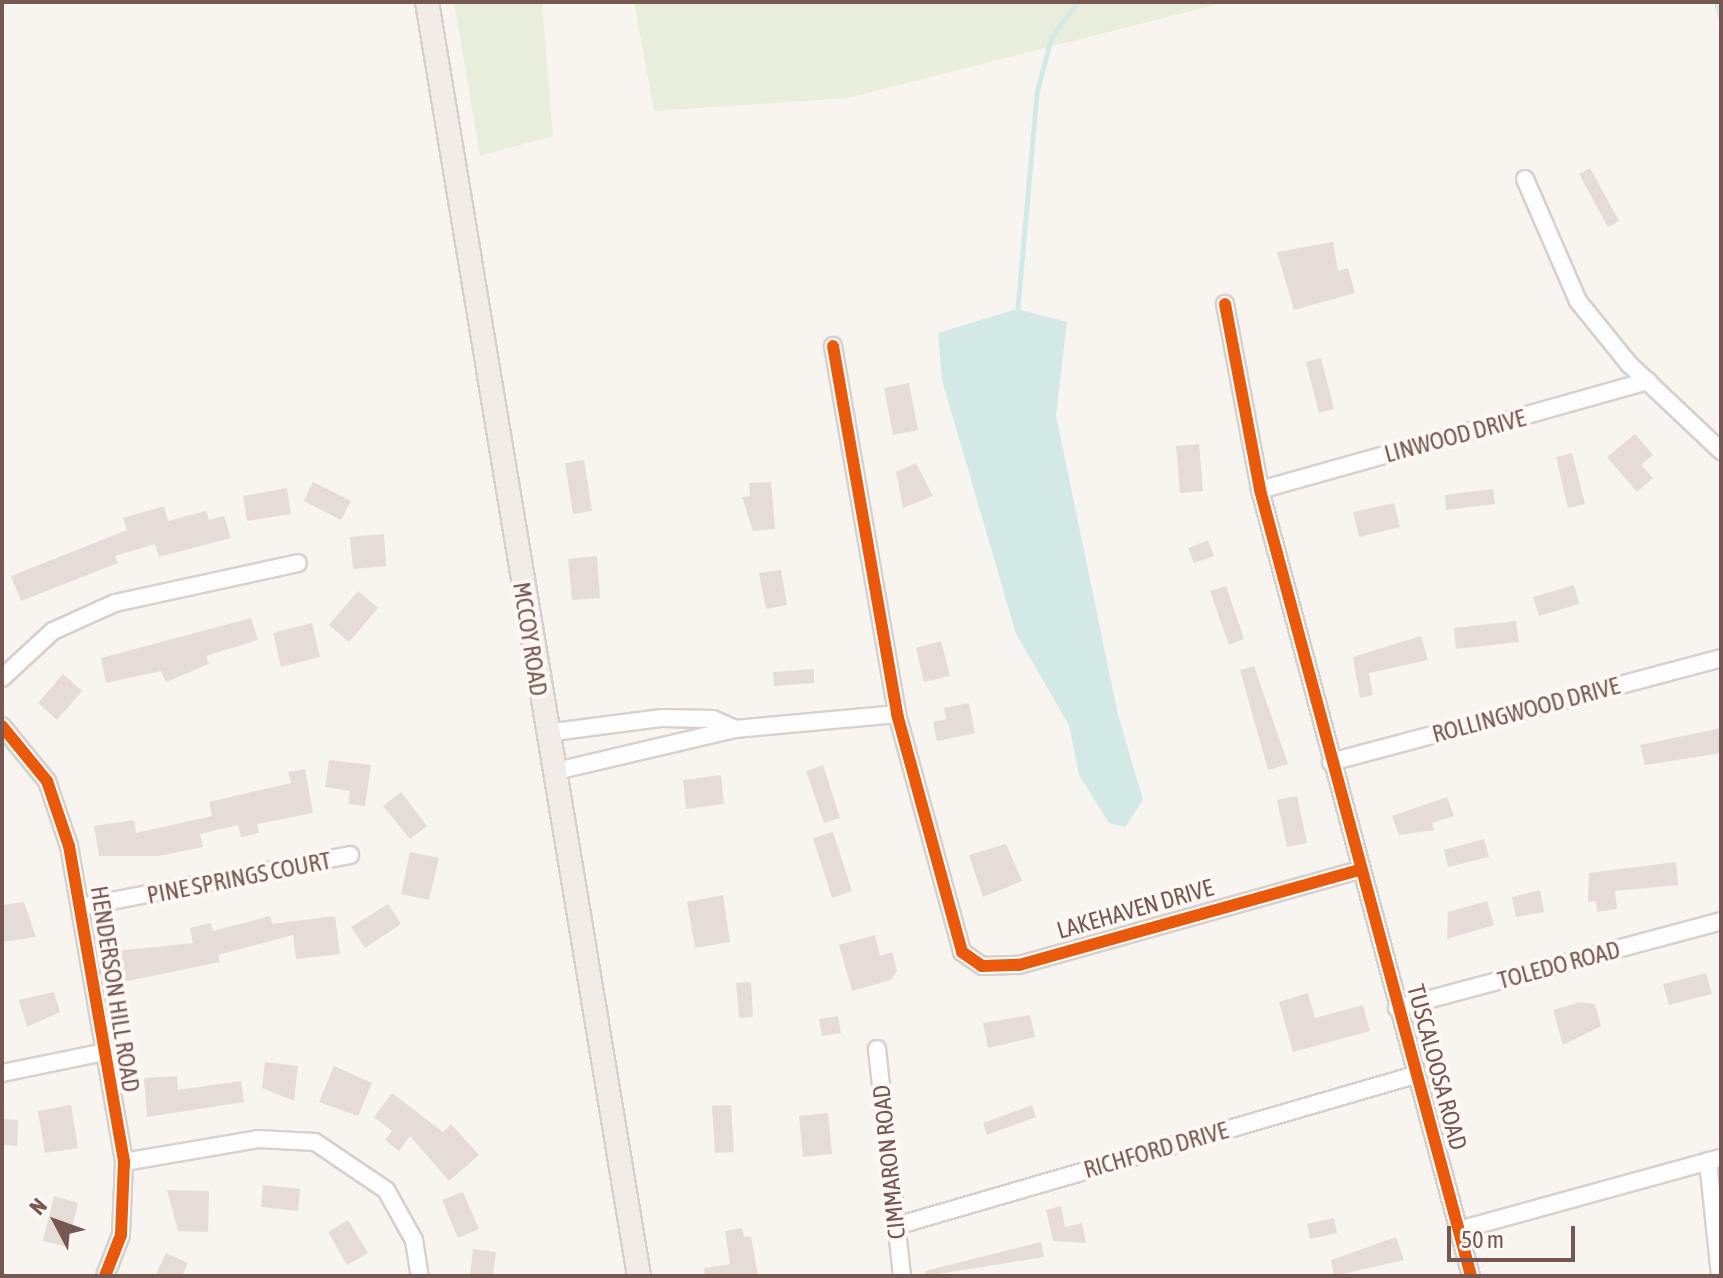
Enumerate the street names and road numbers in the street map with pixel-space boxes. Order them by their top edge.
street label: LINWOOD DRIVE [1381,403,1529,469]
street label: MCCOY ROAD [507,580,553,698]
street label: ROLLINGWOOD DRIVE [1429,671,1623,749]
street label: PINE SPRINGS COURT [145,846,333,910]
street label: LAKEHAVEN DRIVE [1054,873,1216,945]
street label: HENDERSON HILL ROAD [84,884,146,1094]
street label: TOLEDO ROAD [1495,935,1623,995]
street label: TUSCALOOSA ROAD [1401,981,1473,1153]
street label: CIMMARON ROAD [867,1083,911,1241]
street label: RICHFORD DRIVE [1081,1116,1231,1184]

